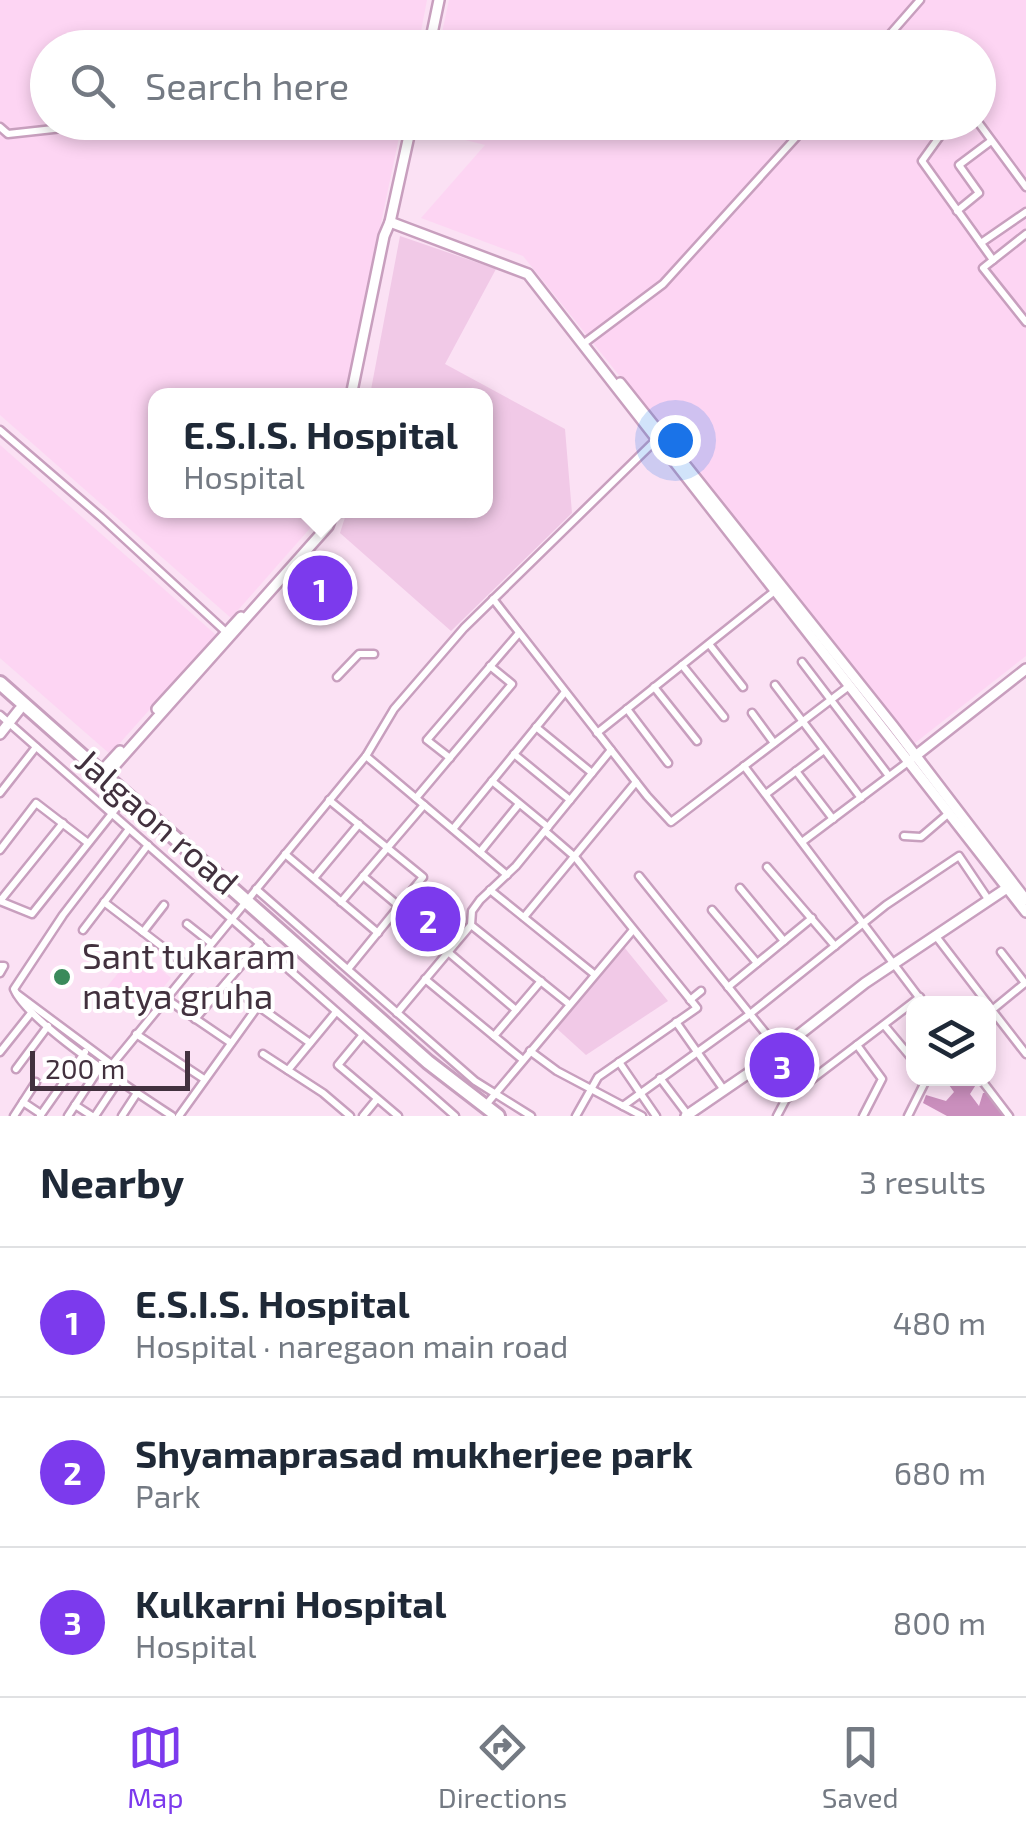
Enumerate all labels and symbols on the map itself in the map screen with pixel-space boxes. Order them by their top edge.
your location [650,415,701,466]
pin: 1 [288,550,352,626]
street label: Jalgaon road [69,739,248,902]
pin: 2 [396,882,460,956]
place label: Sant tukaram natya gruha [82,934,296,1016]
marker: Sant tukaram natya gruha [51,966,73,988]
pin: 3 [750,1028,814,1102]
scale bar [30,1046,190,1090]

